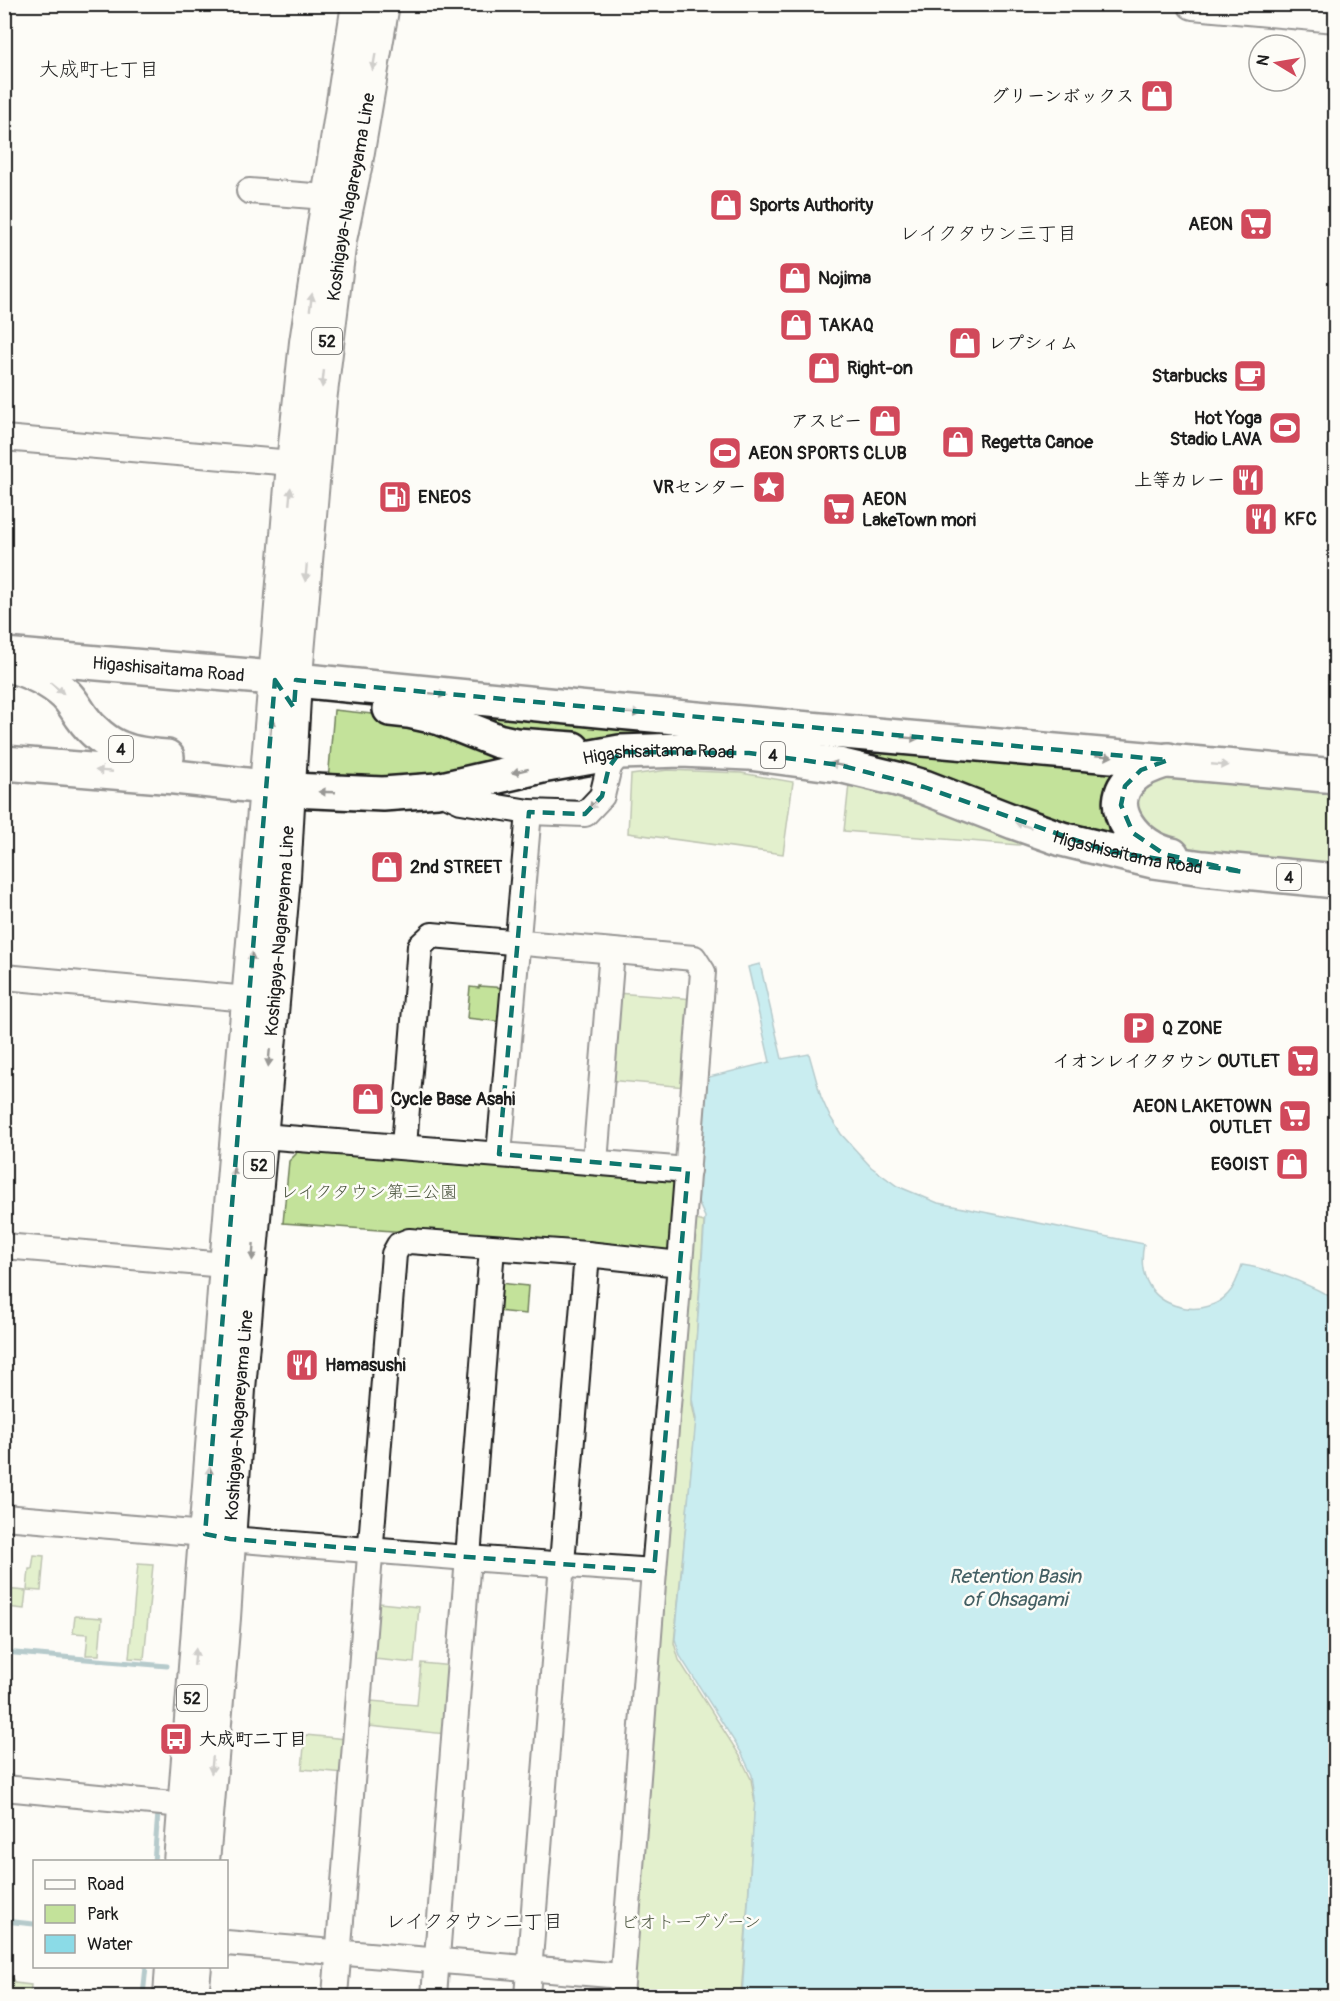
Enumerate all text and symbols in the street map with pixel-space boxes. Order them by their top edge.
north arrow [1247,33,1307,93]
one-way arrow [369,53,378,72]
text: N [1252,53,1274,68]
district label: 大成町七丁目 [39,57,159,82]
shop icon: グリーンボックス [1139,78,1175,114]
place label: グリーンボックス [991,85,1134,108]
street label: Koshigaya-Nagareyama Line [322,91,381,303]
shop icon: Sports Authority [708,187,744,223]
place label: Sports Authority [749,194,874,217]
supermarket icon: AEON [1238,206,1274,242]
place label: AEON [1188,213,1233,236]
district label: レイクタウン三丁目 [899,221,1077,246]
shop icon: Nojima [777,260,813,296]
place label: Nojima [818,267,872,290]
one-way arrow [306,292,315,311]
shop icon: TAKAQ [778,307,814,343]
place label: TAKAQ [818,314,874,337]
shop icon: レプシィム [947,325,983,361]
road number: 52 [312,328,342,354]
place label: レプシィム [988,332,1078,355]
shop icon: Right-on [806,350,842,386]
place label: Right-on [847,357,913,380]
cafe icon: Starbucks [1232,358,1268,394]
place label: Starbucks [1152,365,1228,388]
one-way arrow [318,370,328,389]
shop icon: アスビー [867,403,903,439]
place label: Hot Yoga Stadio LAVA [1170,407,1263,451]
place label: アスビー [791,410,862,433]
sports icon: Hot Yoga Stadio LAVA [1267,410,1303,446]
shop icon: Regetta Canoe [940,424,976,460]
place label: Regetta Canoe [981,431,1094,454]
sports icon: AEON SPORTS CLUB [707,435,743,471]
place label: AEON SPORTS CLUB [748,442,907,465]
restaurant icon: 上等カレー [1230,462,1266,498]
place icon: VRセンター [751,469,787,505]
place label: 上等カレー [1134,469,1225,492]
place label: VRセンター [653,476,746,499]
fuel station icon: ENEOS [377,479,413,515]
one-way arrow [285,486,295,505]
place label: ENEOS [418,486,471,509]
place label: AEON LakeTown mori [862,488,976,532]
supermarket icon: AEON LakeTown mori [821,491,857,527]
restaurant icon: KFC [1243,501,1279,537]
place label: KFC [1284,508,1317,531]
one-way arrow [301,564,311,583]
street label: Higashisaitama Road [91,652,245,688]
one-way arrow [49,681,64,694]
one-way arrow [429,689,448,699]
one-way arrow [623,709,642,718]
one-way arrow [266,717,276,736]
one-way arrow [901,733,920,743]
road number: 4 [109,736,133,762]
street label: Higashisaitama Road [581,739,735,770]
road number: 4 [761,742,785,768]
one-way arrow [1095,751,1114,760]
one-way arrow [828,760,847,769]
one-way arrow [1211,760,1230,770]
one-way arrow [94,766,113,776]
one-way arrow [510,767,529,777]
one-way arrow [317,787,336,796]
one-way arrow [588,796,602,811]
one-way arrow [1014,820,1032,830]
street label: Koshigaya-Nagareyama Line [260,825,300,1037]
street label: Higashisaitama Road [1049,826,1204,880]
shop icon: 2nd STREET [369,849,405,885]
place label: 2nd STREET [410,856,503,879]
road number: 4 [1277,864,1301,890]
one-way arrow [246,951,256,970]
parking icon: Q ZONE [1121,1010,1157,1046]
place label: Q ZONE [1162,1017,1223,1040]
supermarket icon: イオンレイクタウン OUTLET [1285,1043,1321,1079]
one-way arrow [264,1048,274,1067]
place label: イオンレイクタウン OUTLET [1052,1050,1280,1073]
shop icon: Cycle Base Asahi [350,1081,386,1117]
place label: Cycle Base Asahi [391,1088,515,1111]
place label: AEON LAKETOWN OUTLET [1132,1095,1272,1139]
supermarket icon: AEON LAKETOWN OUTLET [1277,1098,1313,1134]
shop icon: EGOIST [1274,1146,1310,1182]
road number: 52 [244,1152,274,1178]
place label: EGOIST [1211,1153,1269,1176]
one-way arrow [228,1167,237,1186]
park label: レイクタウン第三公園 [280,1181,458,1204]
one-way arrow [248,1243,257,1262]
street label: Koshigaya-Nagareyama Line [220,1309,259,1521]
restaurant icon: Hamasushi [284,1347,320,1383]
place label: Hamasushi [325,1354,406,1377]
one-way arrow [204,1466,214,1485]
water label: Retention Basin of Ohsagami [949,1564,1083,1612]
one-way arrow [190,1647,200,1666]
road number: 52 [177,1685,207,1711]
bus stop icon: 大成町二丁目 [158,1721,194,1757]
place label: 大成町二丁目 [199,1728,307,1751]
one-way arrow [207,1755,217,1774]
legend [33,1860,228,1968]
text: Road [87,1873,124,1896]
text: Park [87,1903,119,1926]
district label: レイクタウン二丁目 [385,1909,563,1934]
park label: ビオトープゾーン [621,1911,761,1934]
text: Water [87,1933,133,1956]

